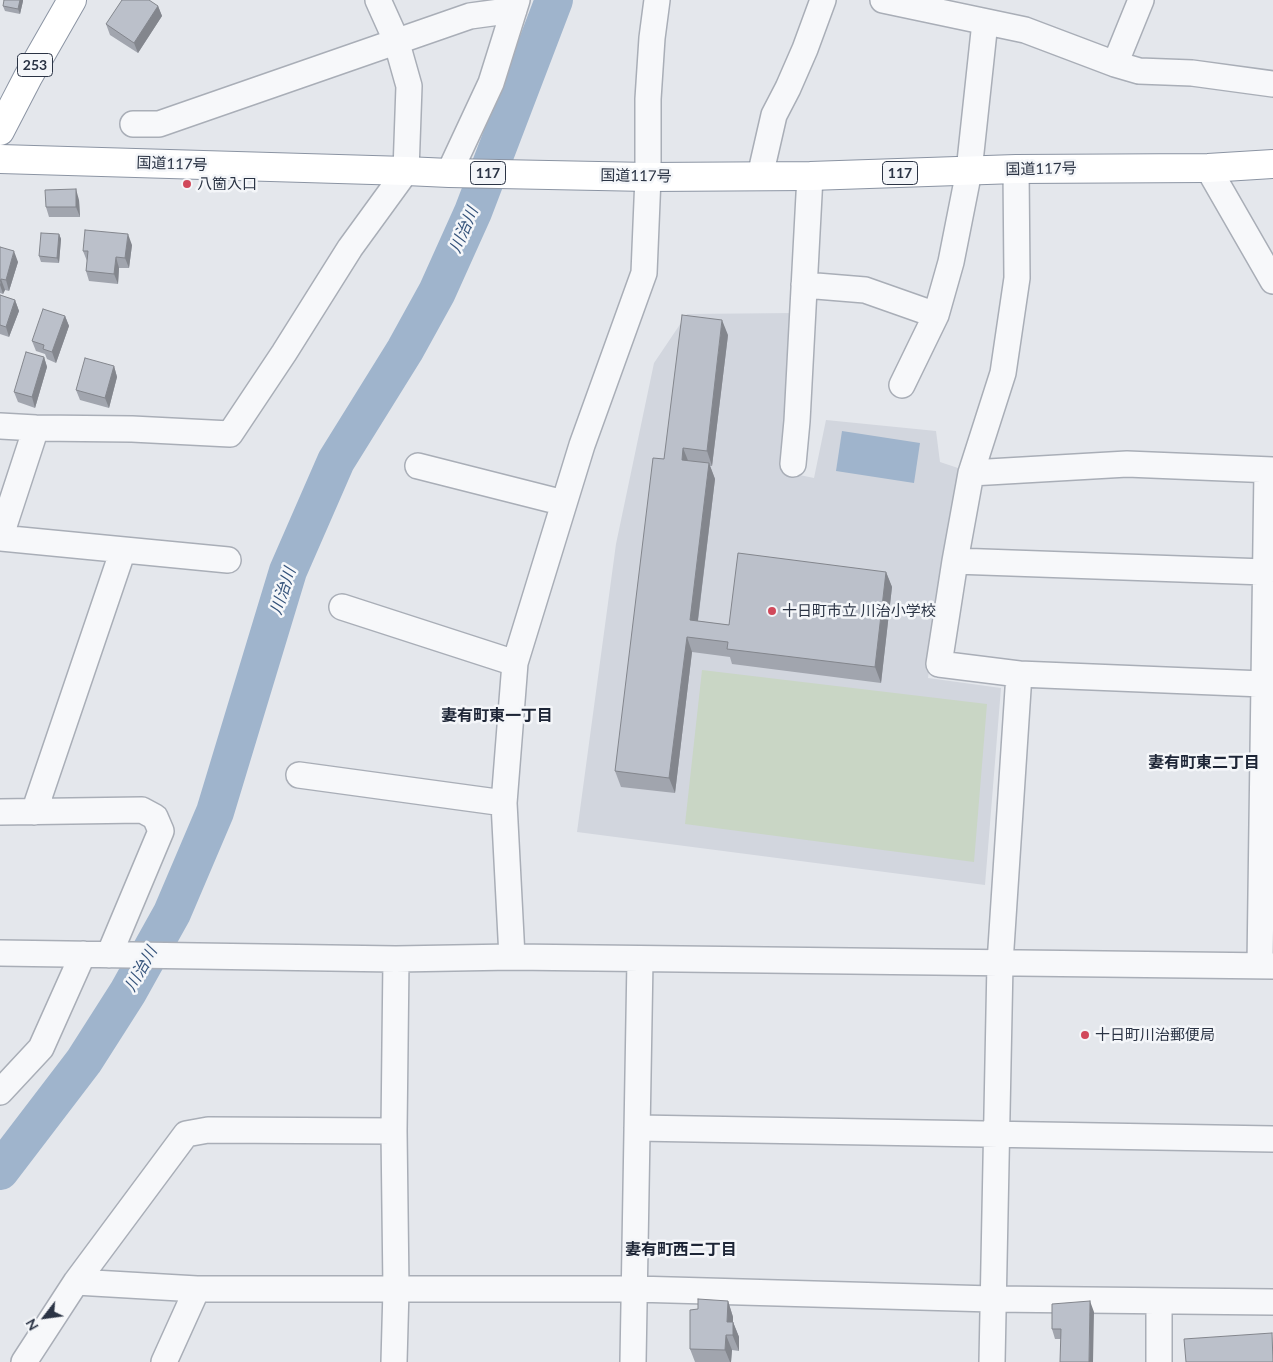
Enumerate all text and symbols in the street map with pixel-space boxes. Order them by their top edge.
road number: 253 [18,54,52,76]
street label: 国道117号 [136,154,208,174]
street label: 国道117号 [1005,159,1077,179]
road number: 117 [470,162,506,184]
road number: 117 [882,162,918,184]
street label: 国道117号 [600,166,672,186]
place label: 八箇入口 [197,175,257,193]
marker: 八箇入口 [181,178,193,190]
water label: 川治川 [446,204,482,256]
water label: 川治川 [266,565,300,617]
place label: 十日町市立 川治小学校 [782,602,936,620]
marker: 十日町市立 川治小学校 [766,605,778,617]
district label: 妻有町東一丁目 [441,706,553,726]
district label: 妻有町東二丁目 [1148,753,1260,773]
water label: 川治川 [121,943,161,995]
place label: 十日町川治郵便局 [1095,1026,1215,1044]
marker: 十日町川治郵便局 [1079,1029,1091,1041]
district label: 妻有町西二丁目 [625,1240,737,1260]
north arrow [20,1292,70,1342]
text: N [22,1316,42,1334]

